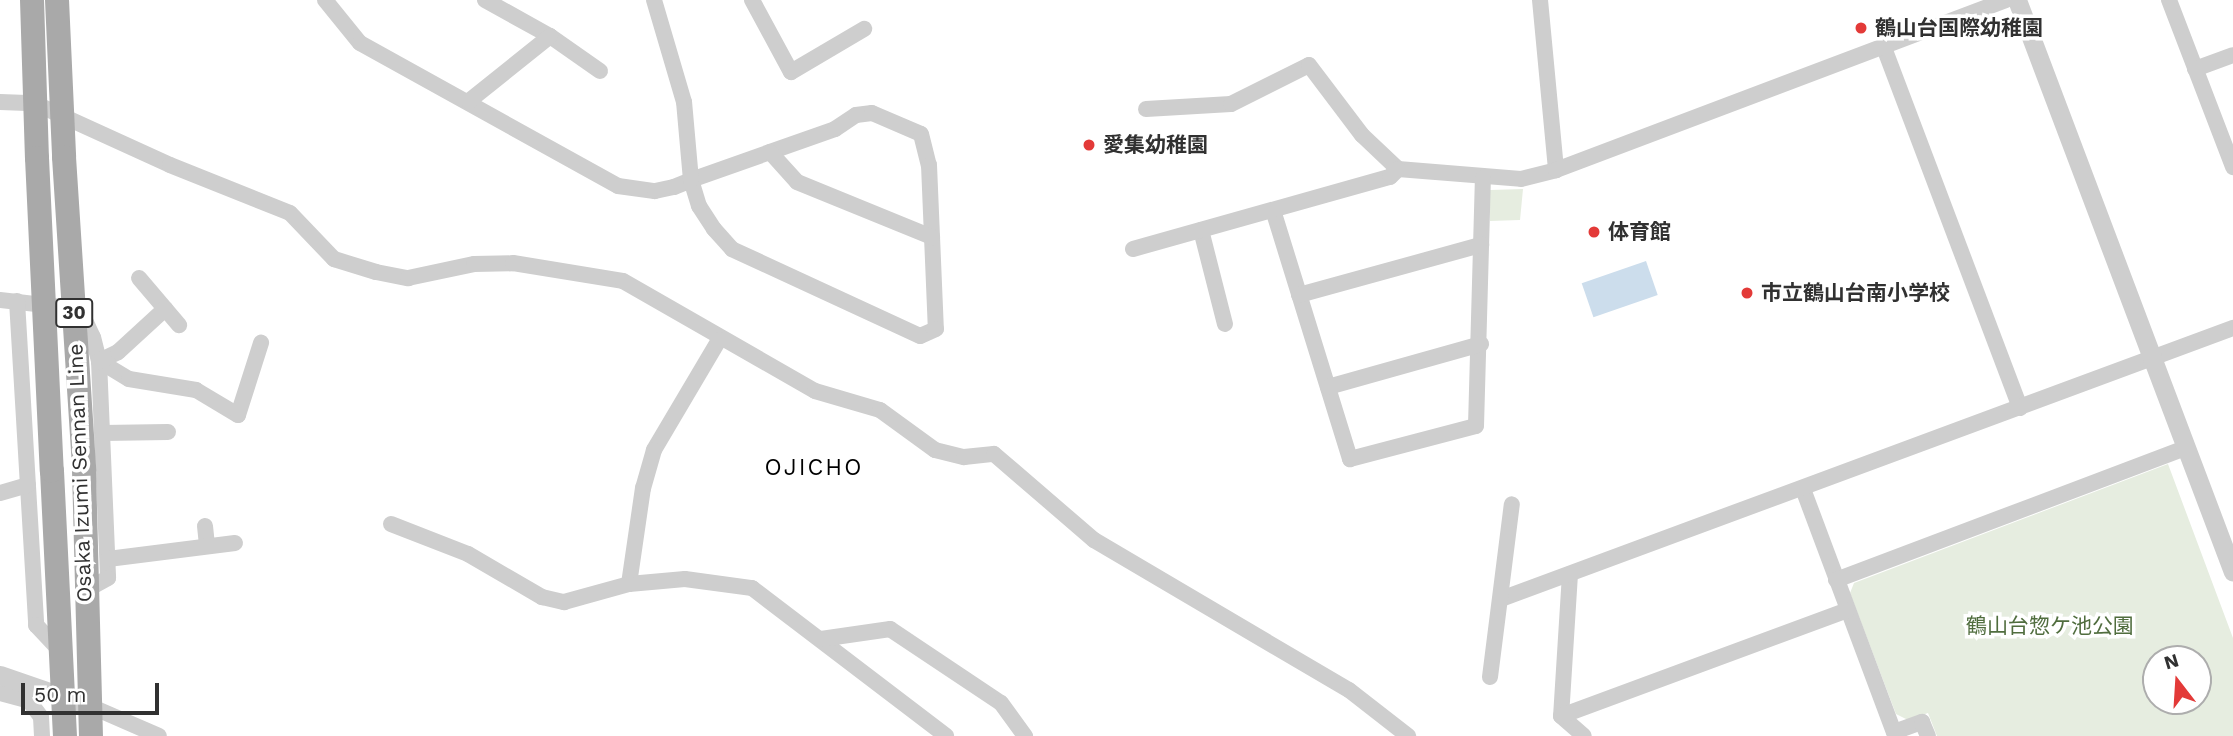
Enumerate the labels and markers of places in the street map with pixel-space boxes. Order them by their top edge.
place label: 鶴山台国際幼稚園 [1875,15,2043,41]
marker: 鶴山台国際幼稚園 [1853,20,1869,36]
place label: 愛集幼稚園 [1103,132,1208,158]
marker: 愛集幼稚園 [1081,137,1097,153]
place label: 体育館 [1608,219,1671,245]
marker: 体育館 [1586,224,1602,240]
place label: 市立鶴山台南小学校 [1761,280,1950,306]
marker: 市立鶴山台南小学校 [1739,285,1755,301]

